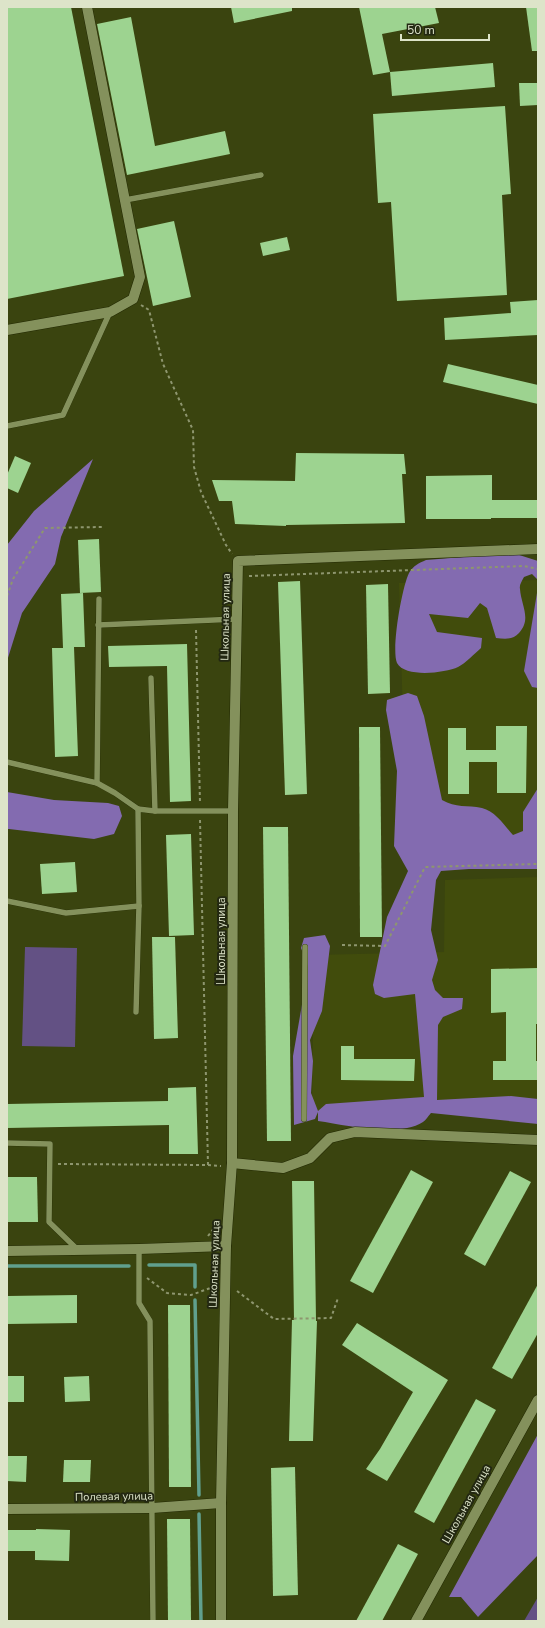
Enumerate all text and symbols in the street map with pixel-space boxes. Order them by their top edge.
scale bar [401,16,489,42]
text: 50 m [407,22,435,38]
street label: Школьная улица [217,573,234,661]
street label: Школьная улица [214,897,229,985]
street label: Школьная улица [205,1220,224,1308]
street label: Школьная улица [439,1462,494,1546]
street label: Полевая улица [75,1488,153,1505]

